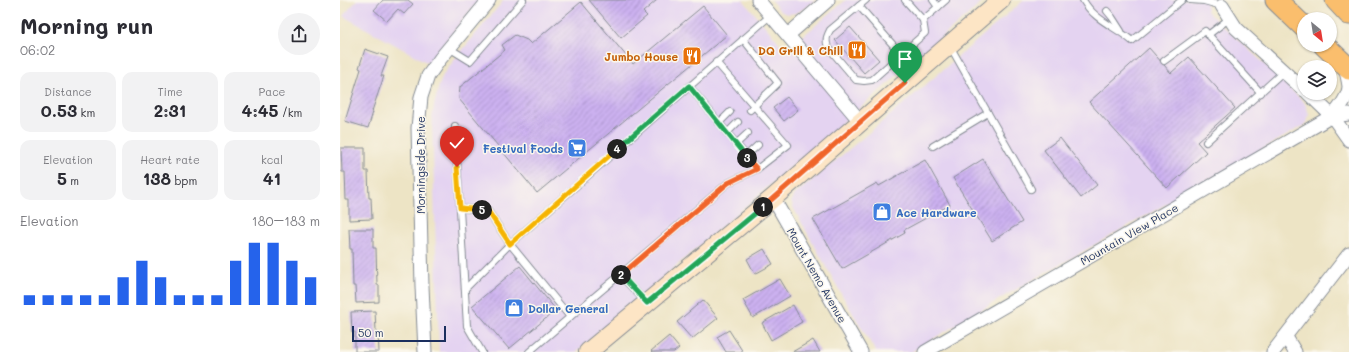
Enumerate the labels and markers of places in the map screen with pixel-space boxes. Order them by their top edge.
restaurant icon: DQ Grill & Chill [846,39,868,61]
pin [888,42,922,83]
place label: DQ Grill & Chill [758,43,843,58]
restaurant icon: Jumbo House [681,45,703,67]
place label: Jumbo House [604,49,678,64]
pin [440,126,474,167]
supermarket icon: Festival Foods [566,137,588,159]
pin: 4 [607,139,627,159]
place label: Festival Foods [483,141,563,156]
pin: 3 [737,148,757,168]
pin: 1 [753,197,773,217]
pin: 5 [472,200,492,220]
shop icon: Ace Hardware [871,201,893,223]
place label: Ace Hardware [896,205,977,220]
pin: 2 [611,265,631,285]
shop icon: Dollar General [503,297,525,319]
place label: Dollar General [528,301,608,316]

